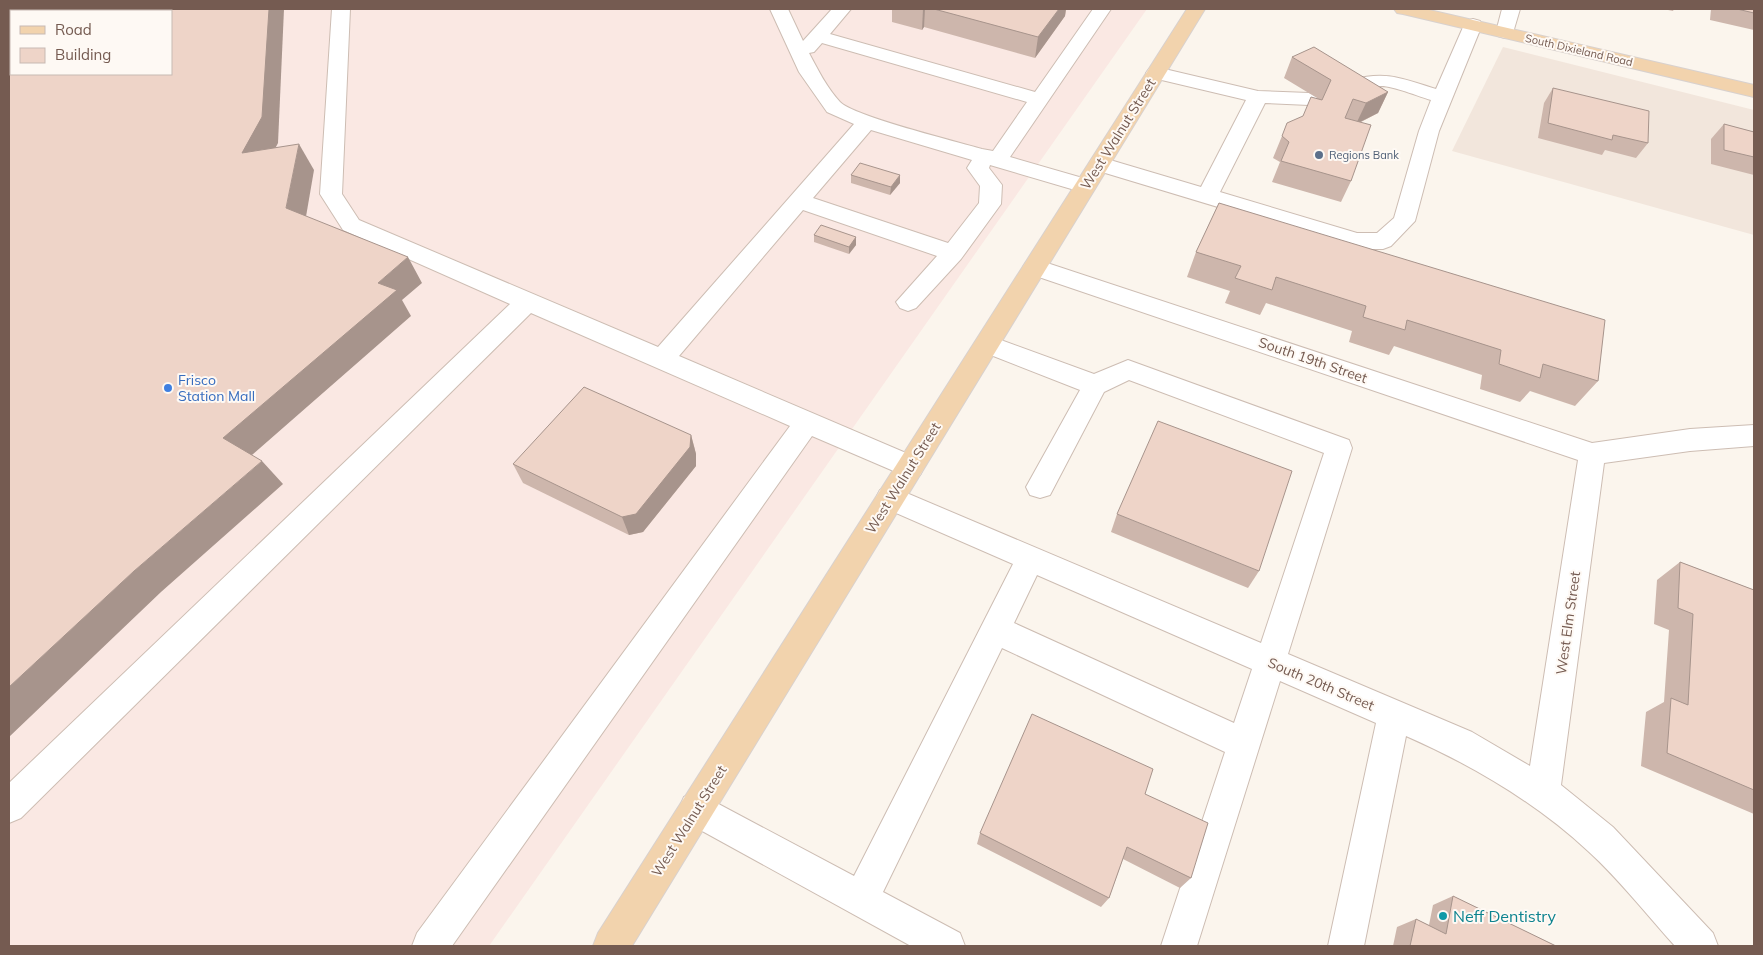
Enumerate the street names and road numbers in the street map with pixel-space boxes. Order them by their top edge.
street label: South Dixieland Road [1524,31,1634,69]
street label: West Walnut Street [1076,75,1160,193]
street label: South 19th Street [1256,333,1370,387]
street label: West Walnut Street [861,419,945,537]
street label: West Elm Street [1552,570,1584,676]
street label: South 20th Street [1265,653,1377,715]
street label: West Walnut Street [647,762,731,880]

